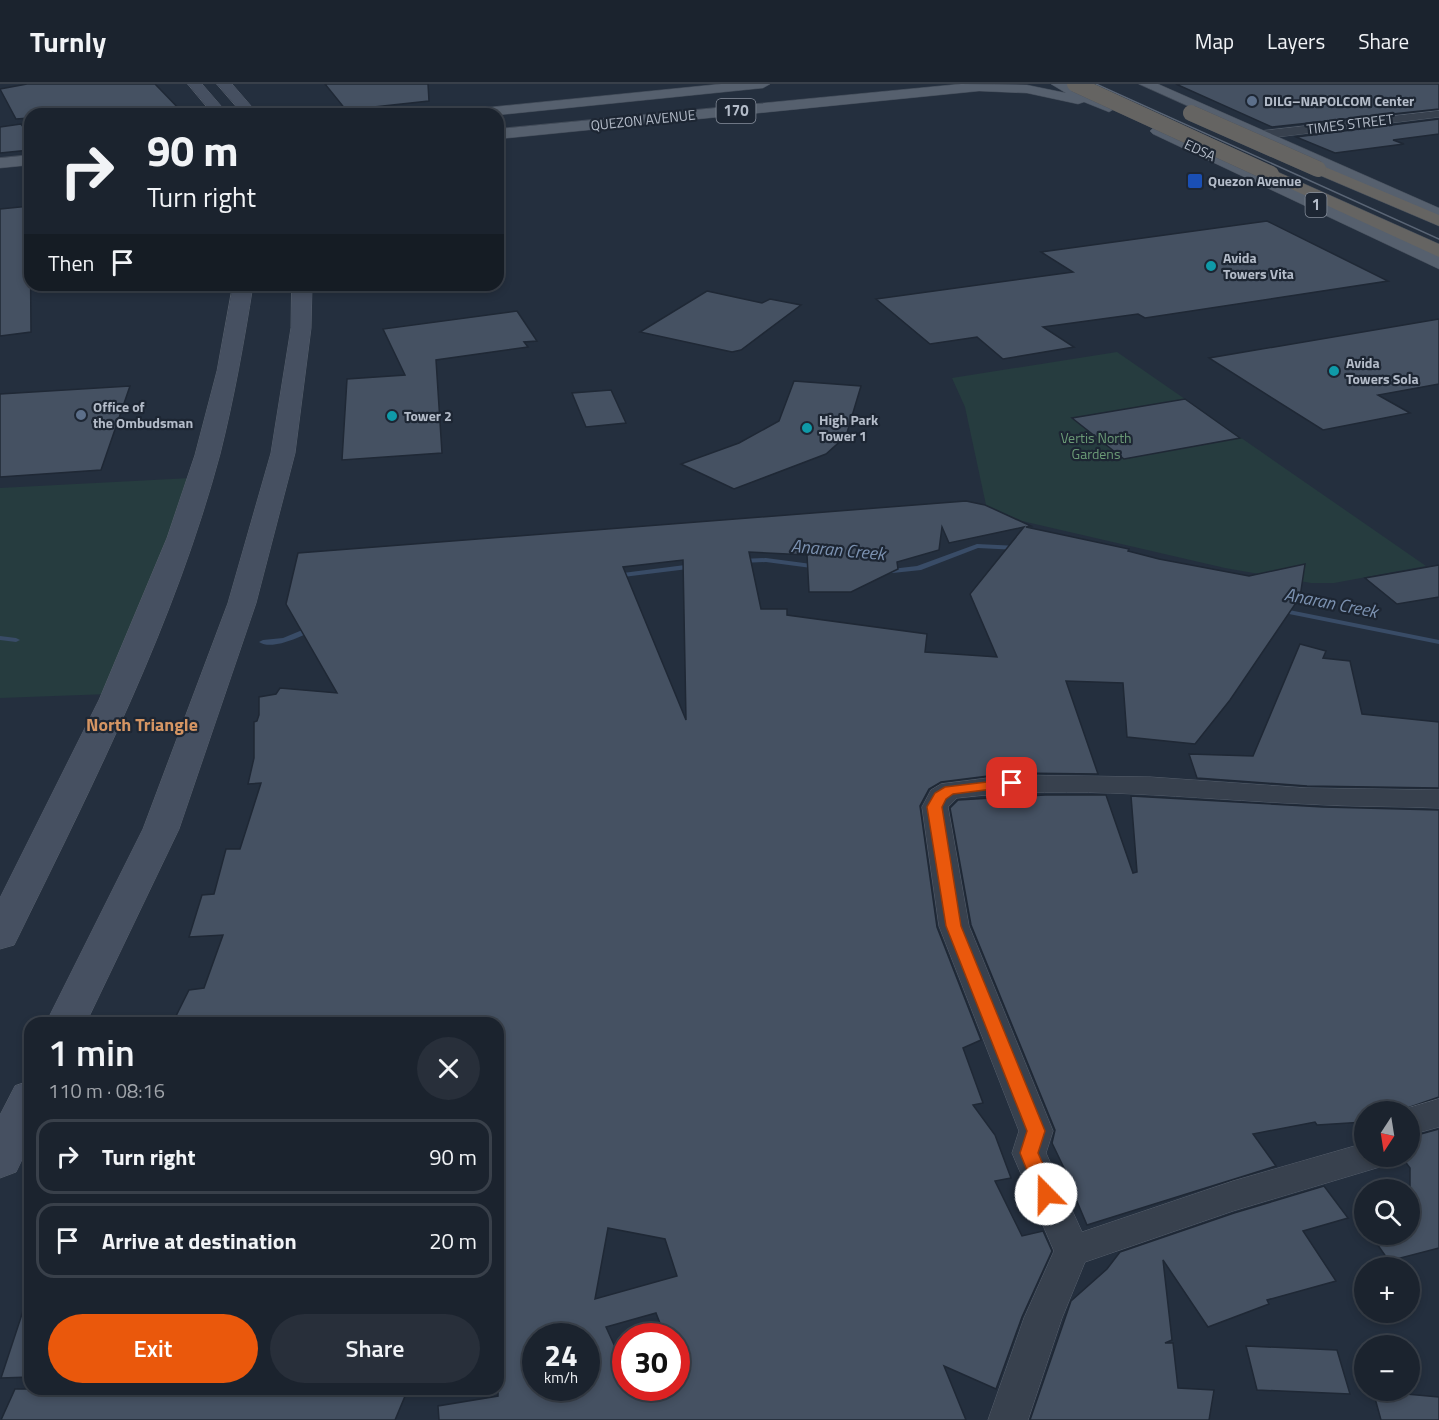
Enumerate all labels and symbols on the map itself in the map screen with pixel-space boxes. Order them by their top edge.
place label: DILG–NAPOLCOM Center [1264,90,1414,111]
marker: DILG–NAPOLCOM Center [1245,94,1259,108]
road number: 170 [716,99,756,123]
street label: QUEZON AVENUE [589,104,697,135]
street label: TIMES STREET [1305,108,1395,139]
street label: EDSA [1181,133,1220,166]
place label: Quezon Avenue [1208,170,1302,191]
marker: Quezon Avenue [1186,172,1204,190]
road number: 1 [1306,193,1326,217]
place label: Avida Towers Vita [1223,247,1294,284]
marker: Avida Towers Vita [1204,259,1218,273]
place label: Avida Towers Sola [1346,352,1419,389]
marker: Avida Towers Sola [1327,364,1341,378]
place label: Office of the Ombudsman [93,396,193,433]
place label: Tower 2 [404,405,452,426]
marker: Office of the Ombudsman [74,408,88,422]
marker: Tower 2 [385,409,399,423]
place label: High Park Tower 1 [819,409,879,446]
marker: High Park Tower 1 [800,421,814,435]
park label: Vertis North Gardens [1060,427,1132,464]
water label: Anaran Creek [790,532,888,567]
water label: Anaran Creek [1282,580,1382,625]
district label: North Triangle [86,711,198,738]
pin [986,757,1037,808]
north arrow [1354,1101,1420,1167]
position arrow [1014,1162,1078,1226]
speed limit sign: 30 [612,1323,690,1401]

